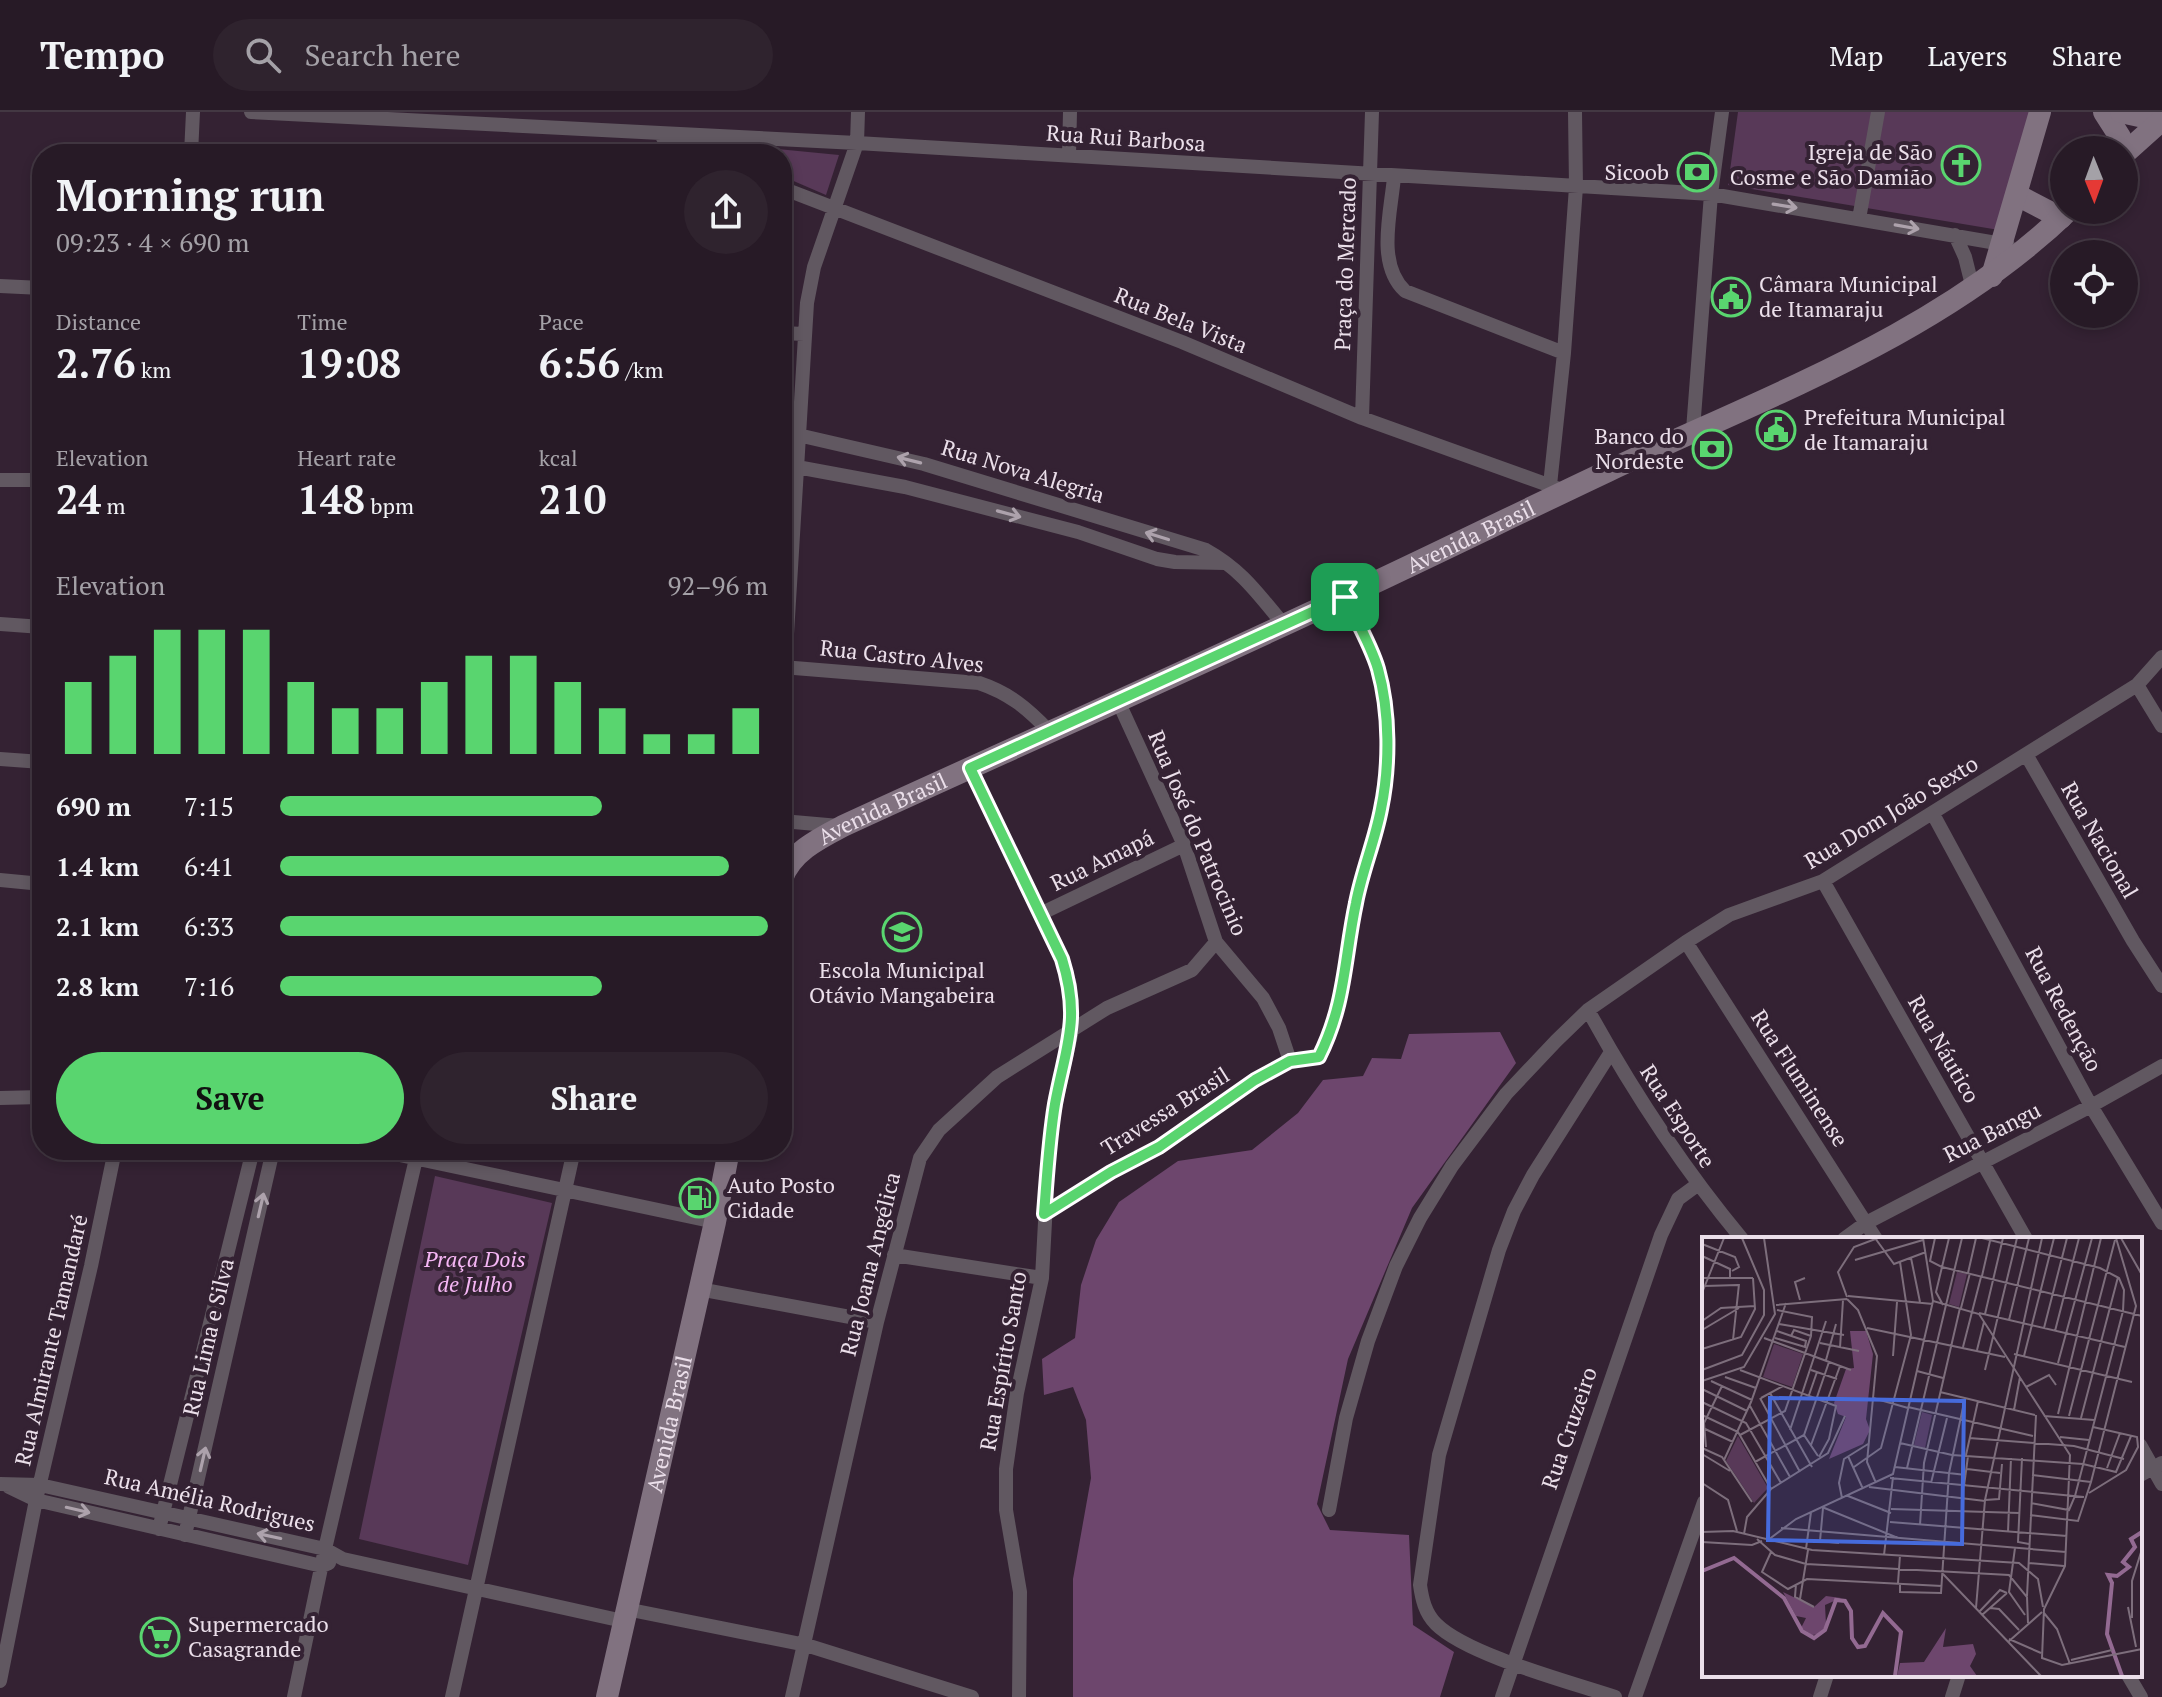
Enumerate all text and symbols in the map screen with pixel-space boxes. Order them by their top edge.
search box [213,19,773,91]
text: Tempo [40,30,165,80]
icon: search [241,33,285,77]
text: Search here [305,35,461,75]
text: Map [1829,37,1883,74]
text: Layers [1927,37,2008,74]
text: Share [2052,37,2122,74]
street label: Rua Rui Barbosa [1045,117,1207,158]
north arrow [2050,136,2138,224]
map controls [2050,136,2138,328]
place label: Igreja de São Cosme e São Damião [1730,137,1933,191]
church icon: Igreja de São Cosme e São Damião [1940,144,1982,186]
bank icon: Sicoob [1676,151,1718,193]
place label: Sicoob [1604,157,1669,186]
text: Morning run [56,165,325,224]
button: share [684,170,768,254]
street label: Praça do Mercado [1327,177,1362,351]
one-way arrow [1772,200,1797,215]
one-way arrow [1894,220,1919,235]
text: 09:23 · 4 × 690 m [56,225,250,259]
button: locate [2050,240,2138,328]
place label: Câmara Municipal de Itamaraju [1759,269,1938,323]
public building icon: Câmara Municipal de Itamaraju [1710,276,1752,318]
street label: Rua Bela Vista [1111,280,1252,359]
text: Distance [56,307,141,336]
text: Time [297,307,348,336]
text: Pace [539,307,584,336]
text: 2.76 [56,336,136,389]
text: 19:08 [297,336,401,389]
text: 6:56 [539,336,620,389]
text: km [136,355,171,384]
text: /km [620,355,663,384]
place label: Prefeitura Municipal de Itamaraju [1804,402,2006,456]
public building icon: Prefeitura Municipal de Itamaraju [1755,409,1797,451]
place label: Banco do Nordeste [1595,421,1684,475]
bank icon: Banco do Nordeste [1691,428,1733,470]
street label: Rua Nova Alegria [938,432,1108,509]
text: Elevation [56,443,148,472]
text: Heart rate [297,443,396,472]
text: kcal [539,443,578,472]
one-way arrow [896,451,922,466]
text: 24 [56,472,101,525]
text: 148 [297,472,365,525]
text: 210 [539,472,606,525]
text: m [101,491,126,520]
text: bpm [365,491,414,520]
street label: Avenida Brasil [1401,493,1540,580]
one-way arrow [996,508,1022,523]
one-way arrow [1145,527,1170,542]
pin [1311,563,1379,631]
text: Elevation [56,568,165,602]
text: 92–96 m [668,568,768,602]
icon: arrive [1323,575,1367,619]
street label: Rua Castro Alves [819,632,985,679]
street label: Rua José do Patrocinio [1142,726,1255,940]
street label: Rua Dom João Sexto [1799,748,1983,875]
street label: Avenida Brasil [812,765,951,851]
street label: Rua Nacional [2055,776,2146,903]
text: 690 m [56,789,131,823]
text: 7:15 [184,789,234,823]
street label: Rua Amapá [1045,822,1158,897]
text: 1.4 km [56,849,139,883]
text: 6:41 [184,849,234,883]
text: 2.1 km [56,909,139,943]
text: 6:33 [184,909,234,943]
school or university icon: Escola Municipal Otávio Mangabeira [881,911,923,953]
street label: Rua Redenção [2019,941,2110,1076]
place label: Escola Municipal Otávio Mangabeira [809,955,995,1009]
text: 2.8 km [56,969,139,1003]
text: 7:16 [184,969,234,1003]
street label: Rua Náutico [1902,990,1987,1108]
street label: Rua Fluminense [1745,1004,1856,1152]
button: Save [56,1052,404,1144]
button: Share [420,1052,768,1144]
street label: Rua Esporte [1634,1058,1723,1173]
street label: Travessa Brasil [1095,1060,1234,1161]
street label: Rua Bangu [1938,1095,2045,1168]
street label: Rua Joana Angélica [833,1169,906,1359]
place label: Auto Posto Cidade [727,1170,835,1224]
fuel station icon: Auto Posto Cidade [678,1177,720,1219]
one-way arrow [254,1193,269,1219]
street label: Rua Almirante Tamandaré [7,1211,94,1468]
inset map [1702,1237,2142,1677]
park label: Praça Dois de Julho [423,1244,526,1298]
street label: Rua Lima e Silva [175,1255,240,1419]
street label: Rua Espírito Santo [972,1269,1033,1453]
street label: Avenida Brasil [639,1353,698,1495]
street label: Rua Cruzeiro [1534,1363,1603,1493]
one-way arrow [196,1446,211,1472]
street label: Rua Amélia Rodrigues [102,1461,318,1538]
one-way arrow [65,1503,90,1518]
one-way arrow [256,1528,282,1543]
place label: Supermercado Casagrande [188,1609,329,1663]
supermarket icon: Supermercado Casagrande [139,1616,181,1658]

